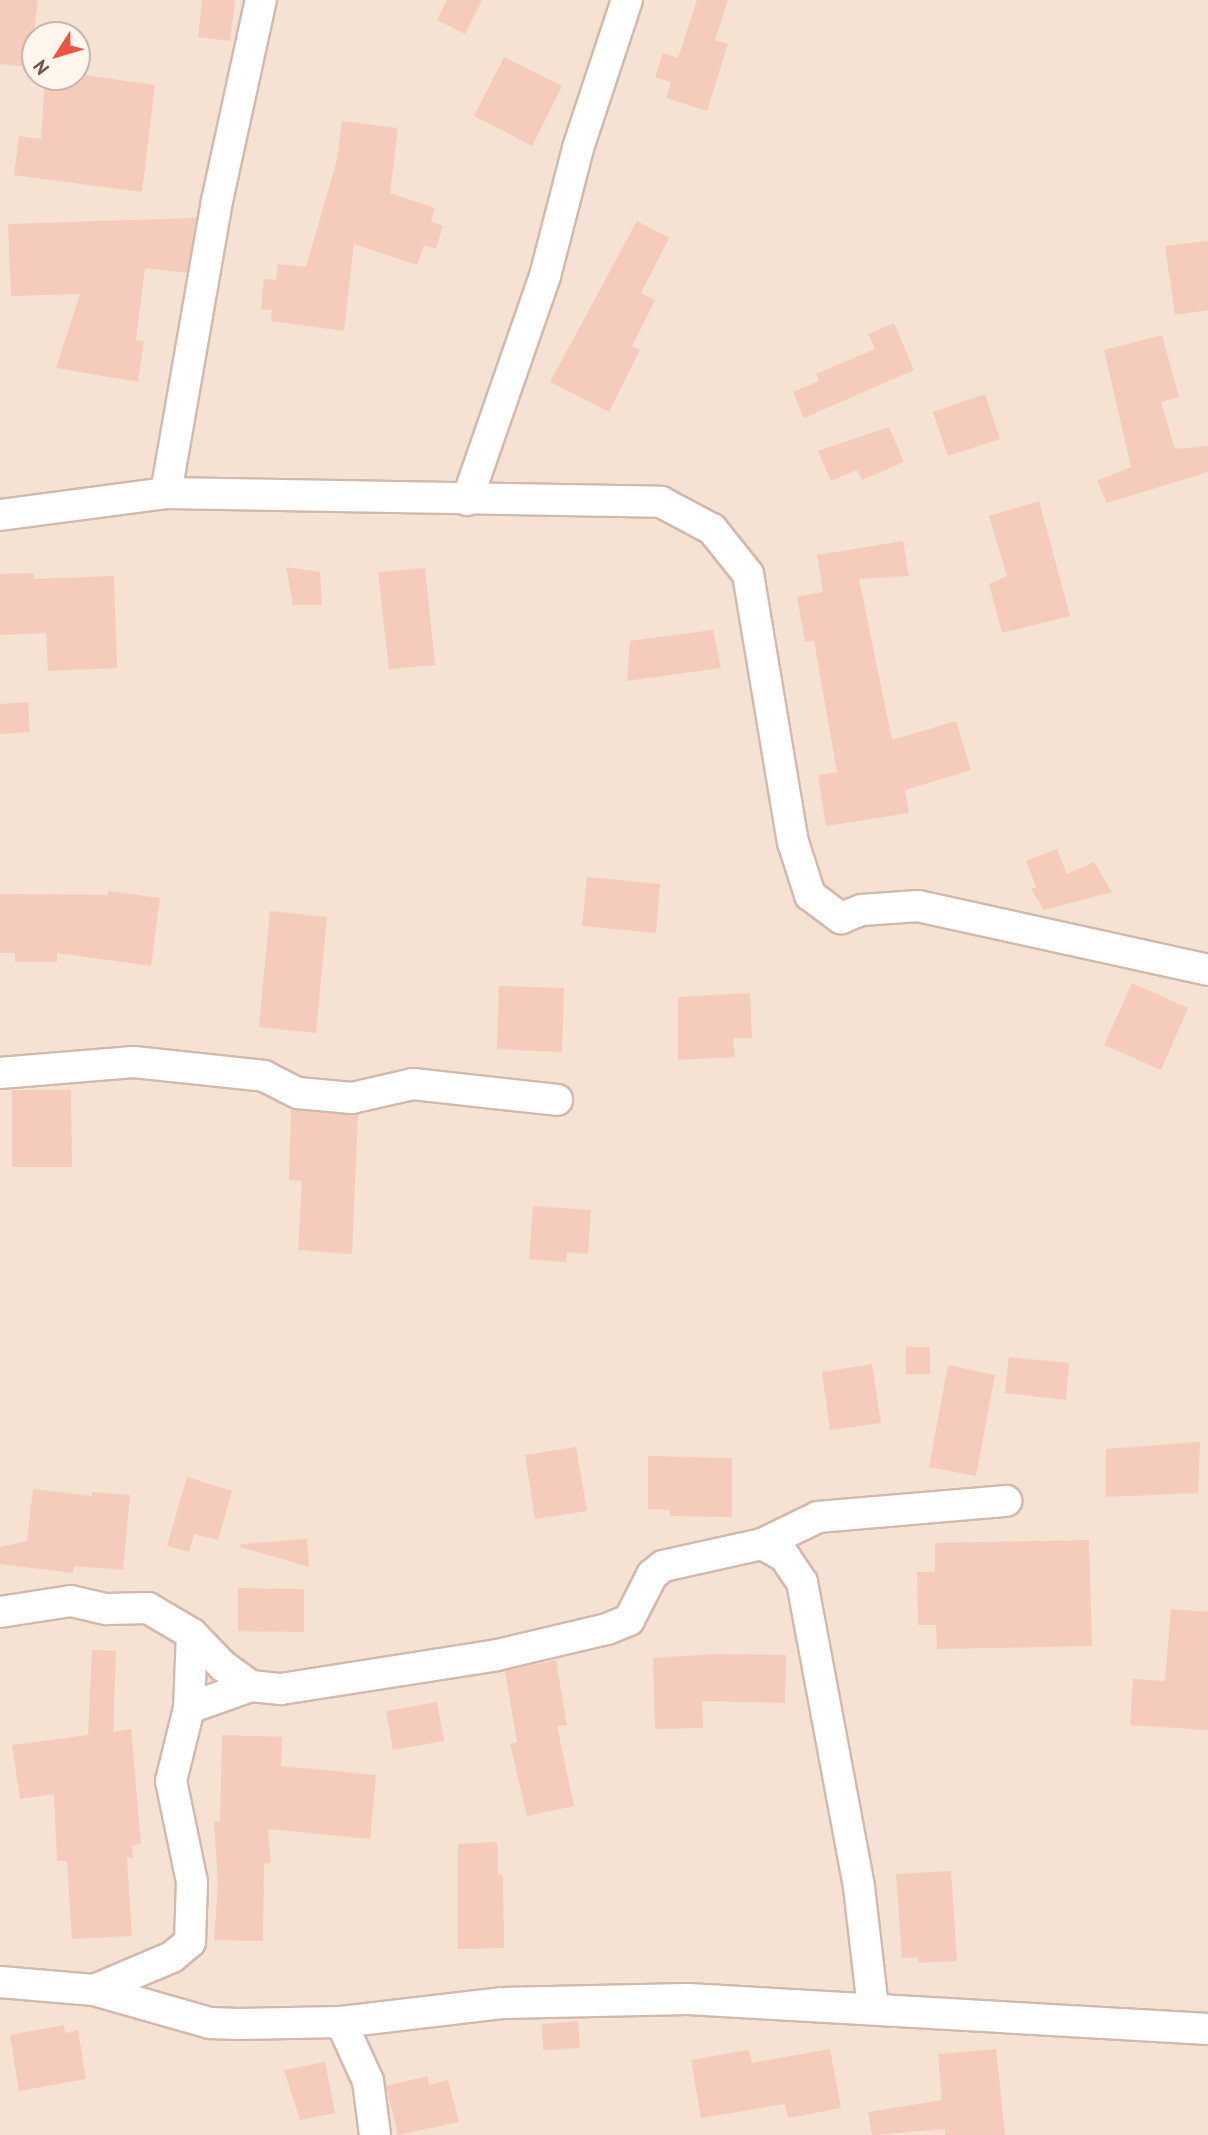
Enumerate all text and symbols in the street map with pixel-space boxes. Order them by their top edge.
north arrow [21,21,91,91]
text: N [27,55,54,80]

